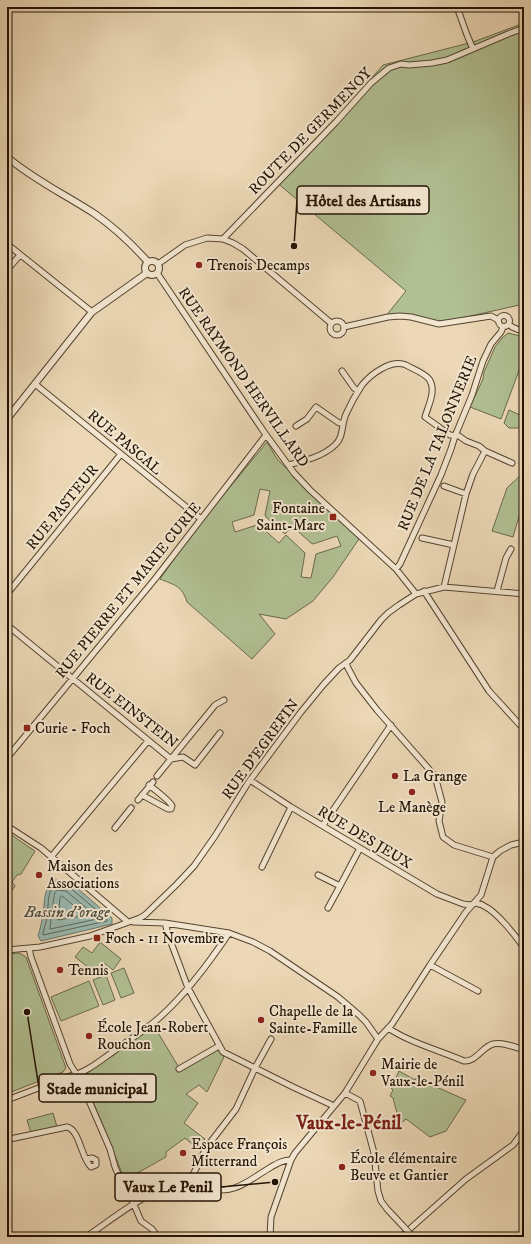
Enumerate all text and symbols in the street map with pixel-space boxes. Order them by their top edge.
street label: ROUTE DE GERMENOY [245,63,376,199]
callout: Hôtel des Artisans [297,186,429,214]
text: Hôtel des Artisans [305,191,421,211]
place label: Trenois Decamps [207,256,310,275]
marker: Trenois Decamps [194,260,204,270]
street label: RUE RAYMOND HERVILLARD [174,283,313,471]
street label: RUE DE LA TALONNERIE [394,352,482,534]
street label: RUE PASCAL [84,406,166,479]
street label: RUE PASTEUR [22,461,103,554]
street label: RUE PIERRE ET MARIE CURIE [51,498,206,682]
place label: Fontaine Saint-Marc [256,499,326,535]
marker: Fontaine Saint-Marc [328,512,338,522]
street label: RUE EINSTEIN [82,668,182,753]
street label: RUE D'EGREFIN [218,695,303,803]
place label: Curie - Foch [35,719,111,738]
marker: Curie - Foch [22,723,32,733]
place label: La Grange [403,767,467,786]
marker: La Grange [390,771,400,781]
marker: Le Manège [407,787,417,797]
place label: Le Manège [378,798,446,817]
street label: RUE DES JEUX [314,802,416,873]
place label: Maison des Associations [47,857,119,893]
marker: Maison des Associations [34,870,44,880]
water label: Bassin d'orage [23,902,110,922]
place label: Foch - 11 Novembre [105,929,224,948]
marker: Foch - 11 Novembre [92,933,102,943]
place label: Tennis [68,961,109,980]
marker: Tennis [55,965,65,975]
place label: Chapelle de la Sainte-Famille [269,1002,357,1038]
marker: Chapelle de la Sainte-Famille [256,1015,266,1025]
place label: École Jean-Robert Rouchon [97,1018,208,1054]
marker: École Jean-Robert Rouchon [84,1031,94,1041]
place label: Mairie de Vaux-le-Pénil [380,1055,465,1091]
marker: Mairie de Vaux-le-Pénil [368,1068,378,1078]
callout: Stade municipal [39,1074,156,1102]
text: Stade municipal [46,1079,149,1099]
district label: Vaux-le-Pénil [295,1112,402,1135]
place label: Espace François Mitterrand [191,1135,287,1171]
marker: Espace François Mitterrand [178,1148,188,1158]
place label: École élémentaire Beuve et Gantier [350,1149,457,1185]
marker: École élémentaire Beuve et Gantier [337,1162,347,1172]
callout: Vaux Le Penil [115,1173,221,1201]
text: Vaux Le Penil [122,1177,214,1197]

